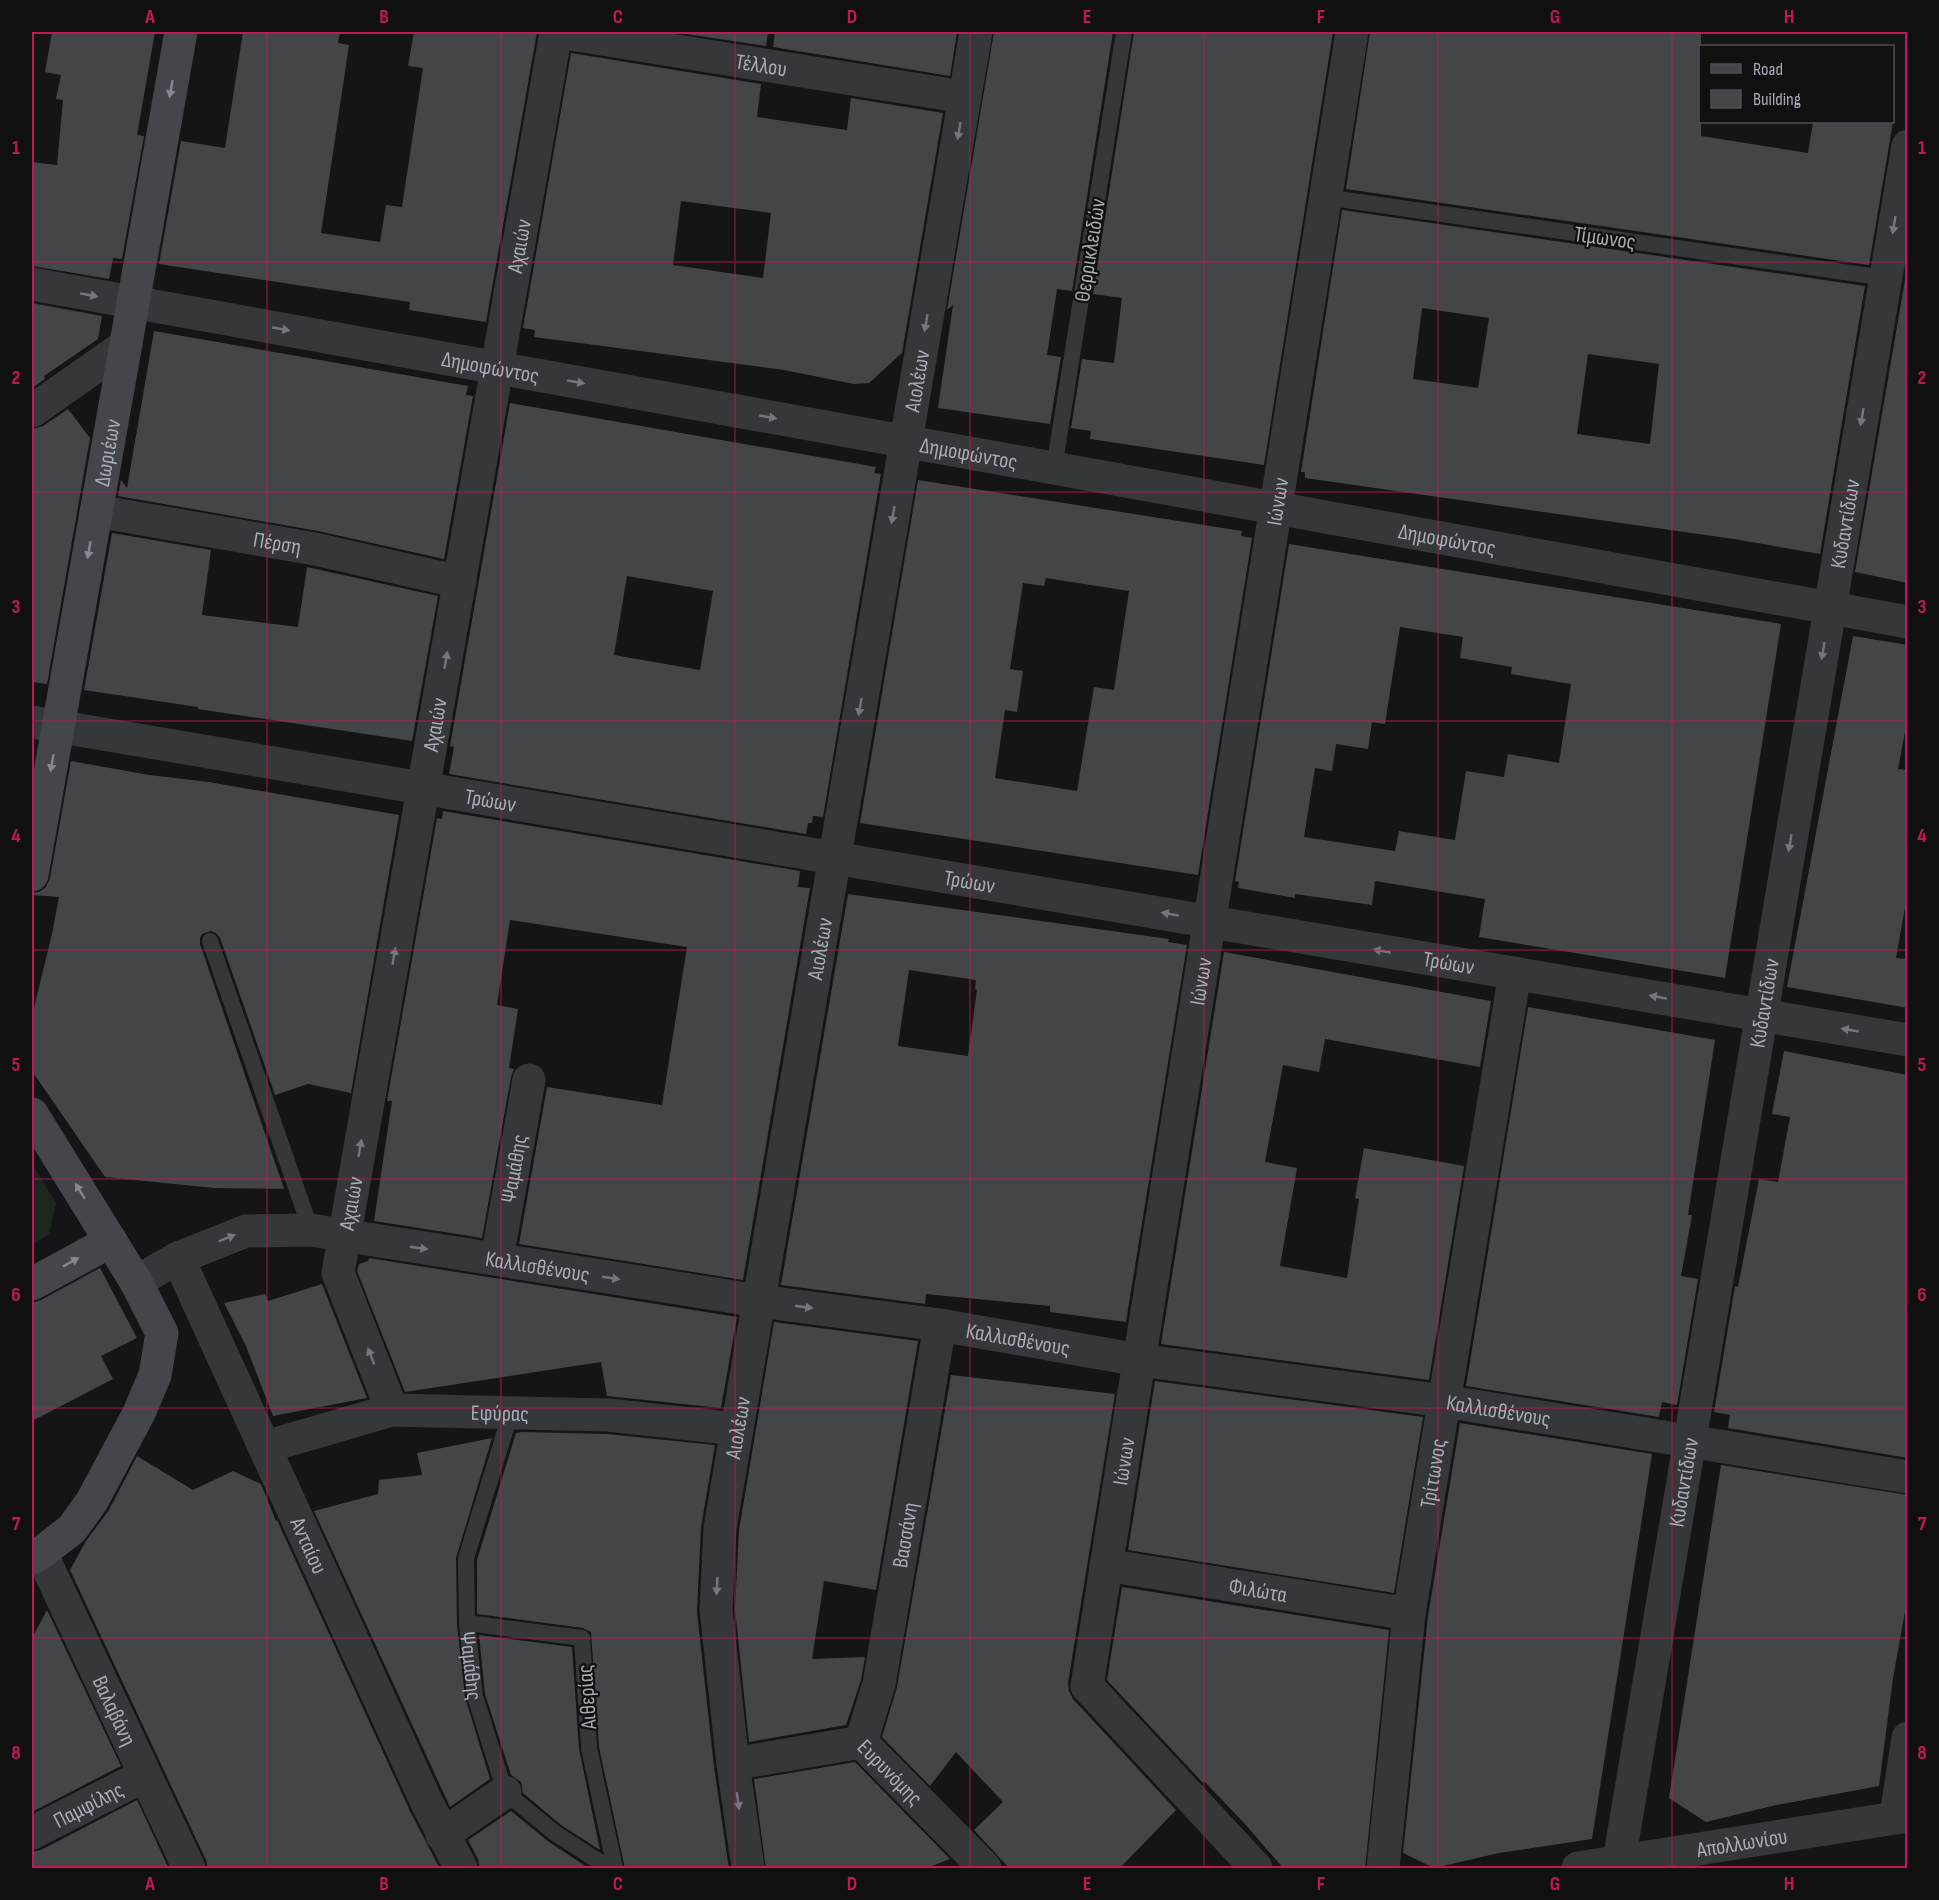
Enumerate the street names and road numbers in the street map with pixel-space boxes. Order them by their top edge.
street label: Τέλλου [734,49,789,83]
street label: Θερρικλειδών [1069,196,1112,304]
street label: Αχαιών [502,217,538,276]
street label: Τίμωνος [1572,221,1637,256]
street label: Δημοφώντος [440,346,541,390]
street label: Αιολέων [899,348,936,415]
street label: Δωριέων [89,417,127,488]
street label: Δημοφώντος [918,432,1019,476]
street label: Ιώνων [1261,476,1295,528]
street label: Κυδαντίδων [1825,477,1867,571]
street label: Δημοφώντος [1396,518,1498,562]
street label: Πέρση [251,527,303,561]
street label: Αχαιών [418,696,454,755]
street label: Τρώων [463,784,518,819]
street label: Τρώων [942,865,997,900]
street label: Αιολέων [802,915,839,983]
street label: Τρώων [1421,946,1477,981]
street label: Ιώνων [1184,955,1219,1007]
street label: Κυδαντίδων [1744,956,1786,1050]
street label: Ψαμάθης [495,1132,534,1205]
street label: Αχαιών [334,1174,370,1233]
street label: Καλλισθένους [483,1246,591,1289]
street label: Καλλισθένους [964,1318,1072,1363]
street label: Καλλισθένους [1444,1390,1553,1433]
street label: Αιολέων [720,1394,757,1462]
street label: Εφύρας [470,1400,529,1428]
street label: Ιώνων [1107,1435,1142,1487]
street label: Κυδαντίδων [1663,1436,1705,1529]
street label: Τρίτωνος [1415,1437,1453,1510]
street label: Βασσάνη [887,1500,925,1570]
street label: Ανταίου [283,1513,333,1579]
street label: Φιλώτα [1227,1573,1290,1609]
street label: Ψαμάθης [453,1630,487,1702]
street label: Αιθερίας [572,1664,603,1731]
street label: Βαλαβάνη [86,1672,142,1751]
street label: Ευρυνόμης [851,1734,928,1812]
street label: Παμφίλης [49,1776,128,1835]
street label: Απολλωνίου [1694,1823,1789,1864]

